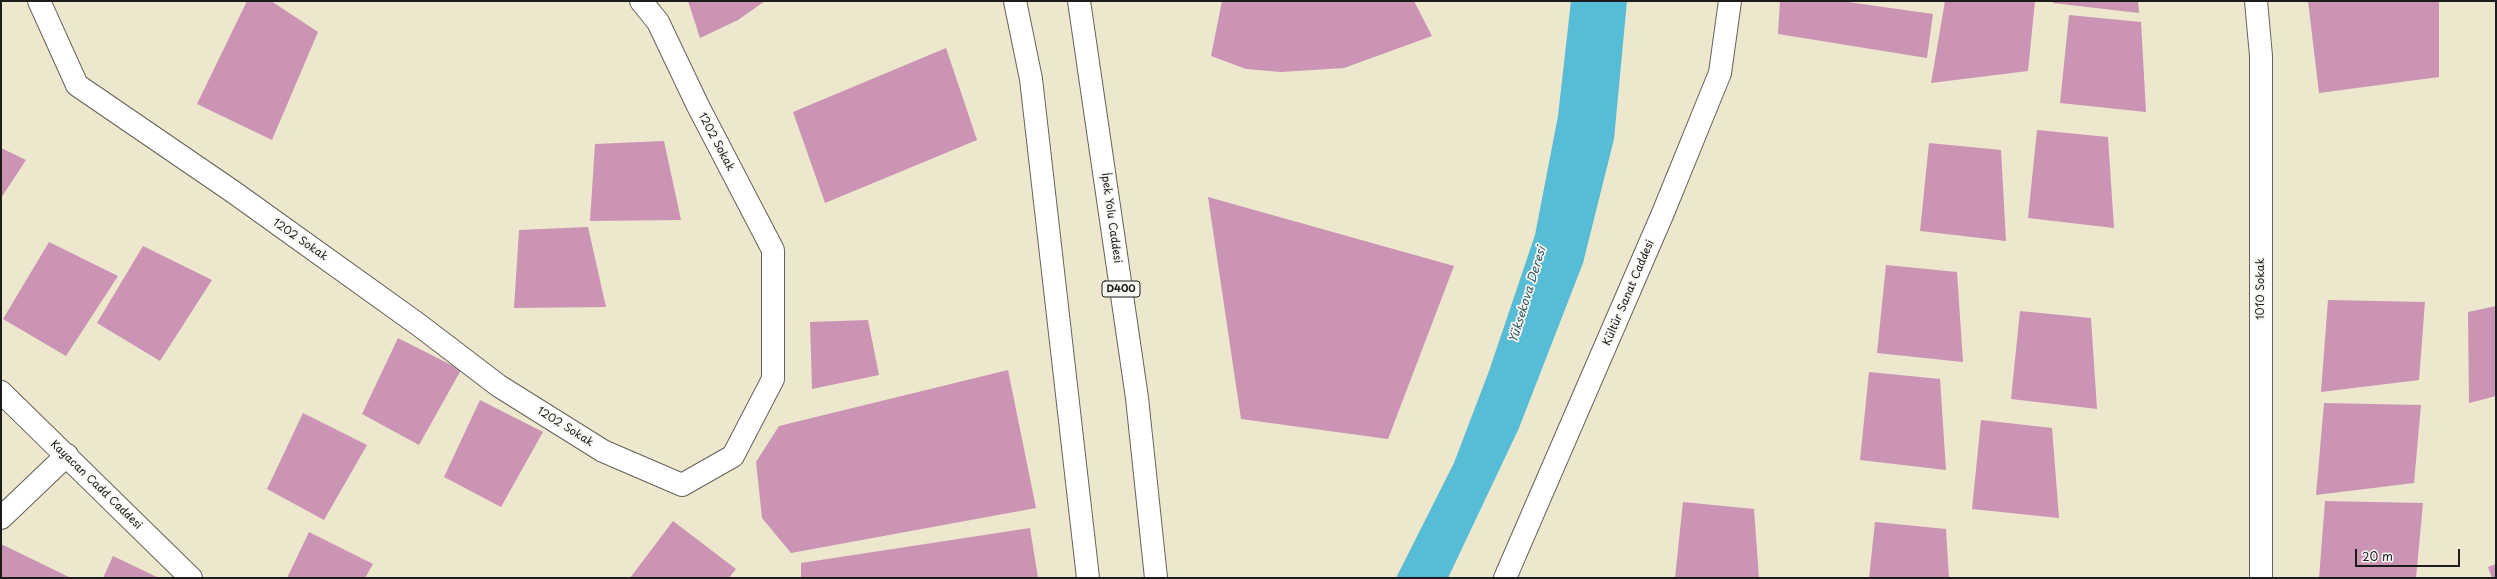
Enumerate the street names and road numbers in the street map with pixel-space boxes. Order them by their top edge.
street label: 1202 Sokak [695,111,737,173]
street label: İpek Yolu Caddesi [1098,172,1124,264]
street label: 1202 Sokak [270,216,330,264]
street label: Kültür Sanat Caddesi [1601,238,1657,348]
street label: 1010 Sokak [2254,258,2268,320]
road number: D400 [1102,281,1140,297]
street label: 1202 Sokak [534,404,596,450]
street label: Kayacan Cadd Caddesi [48,438,144,532]

